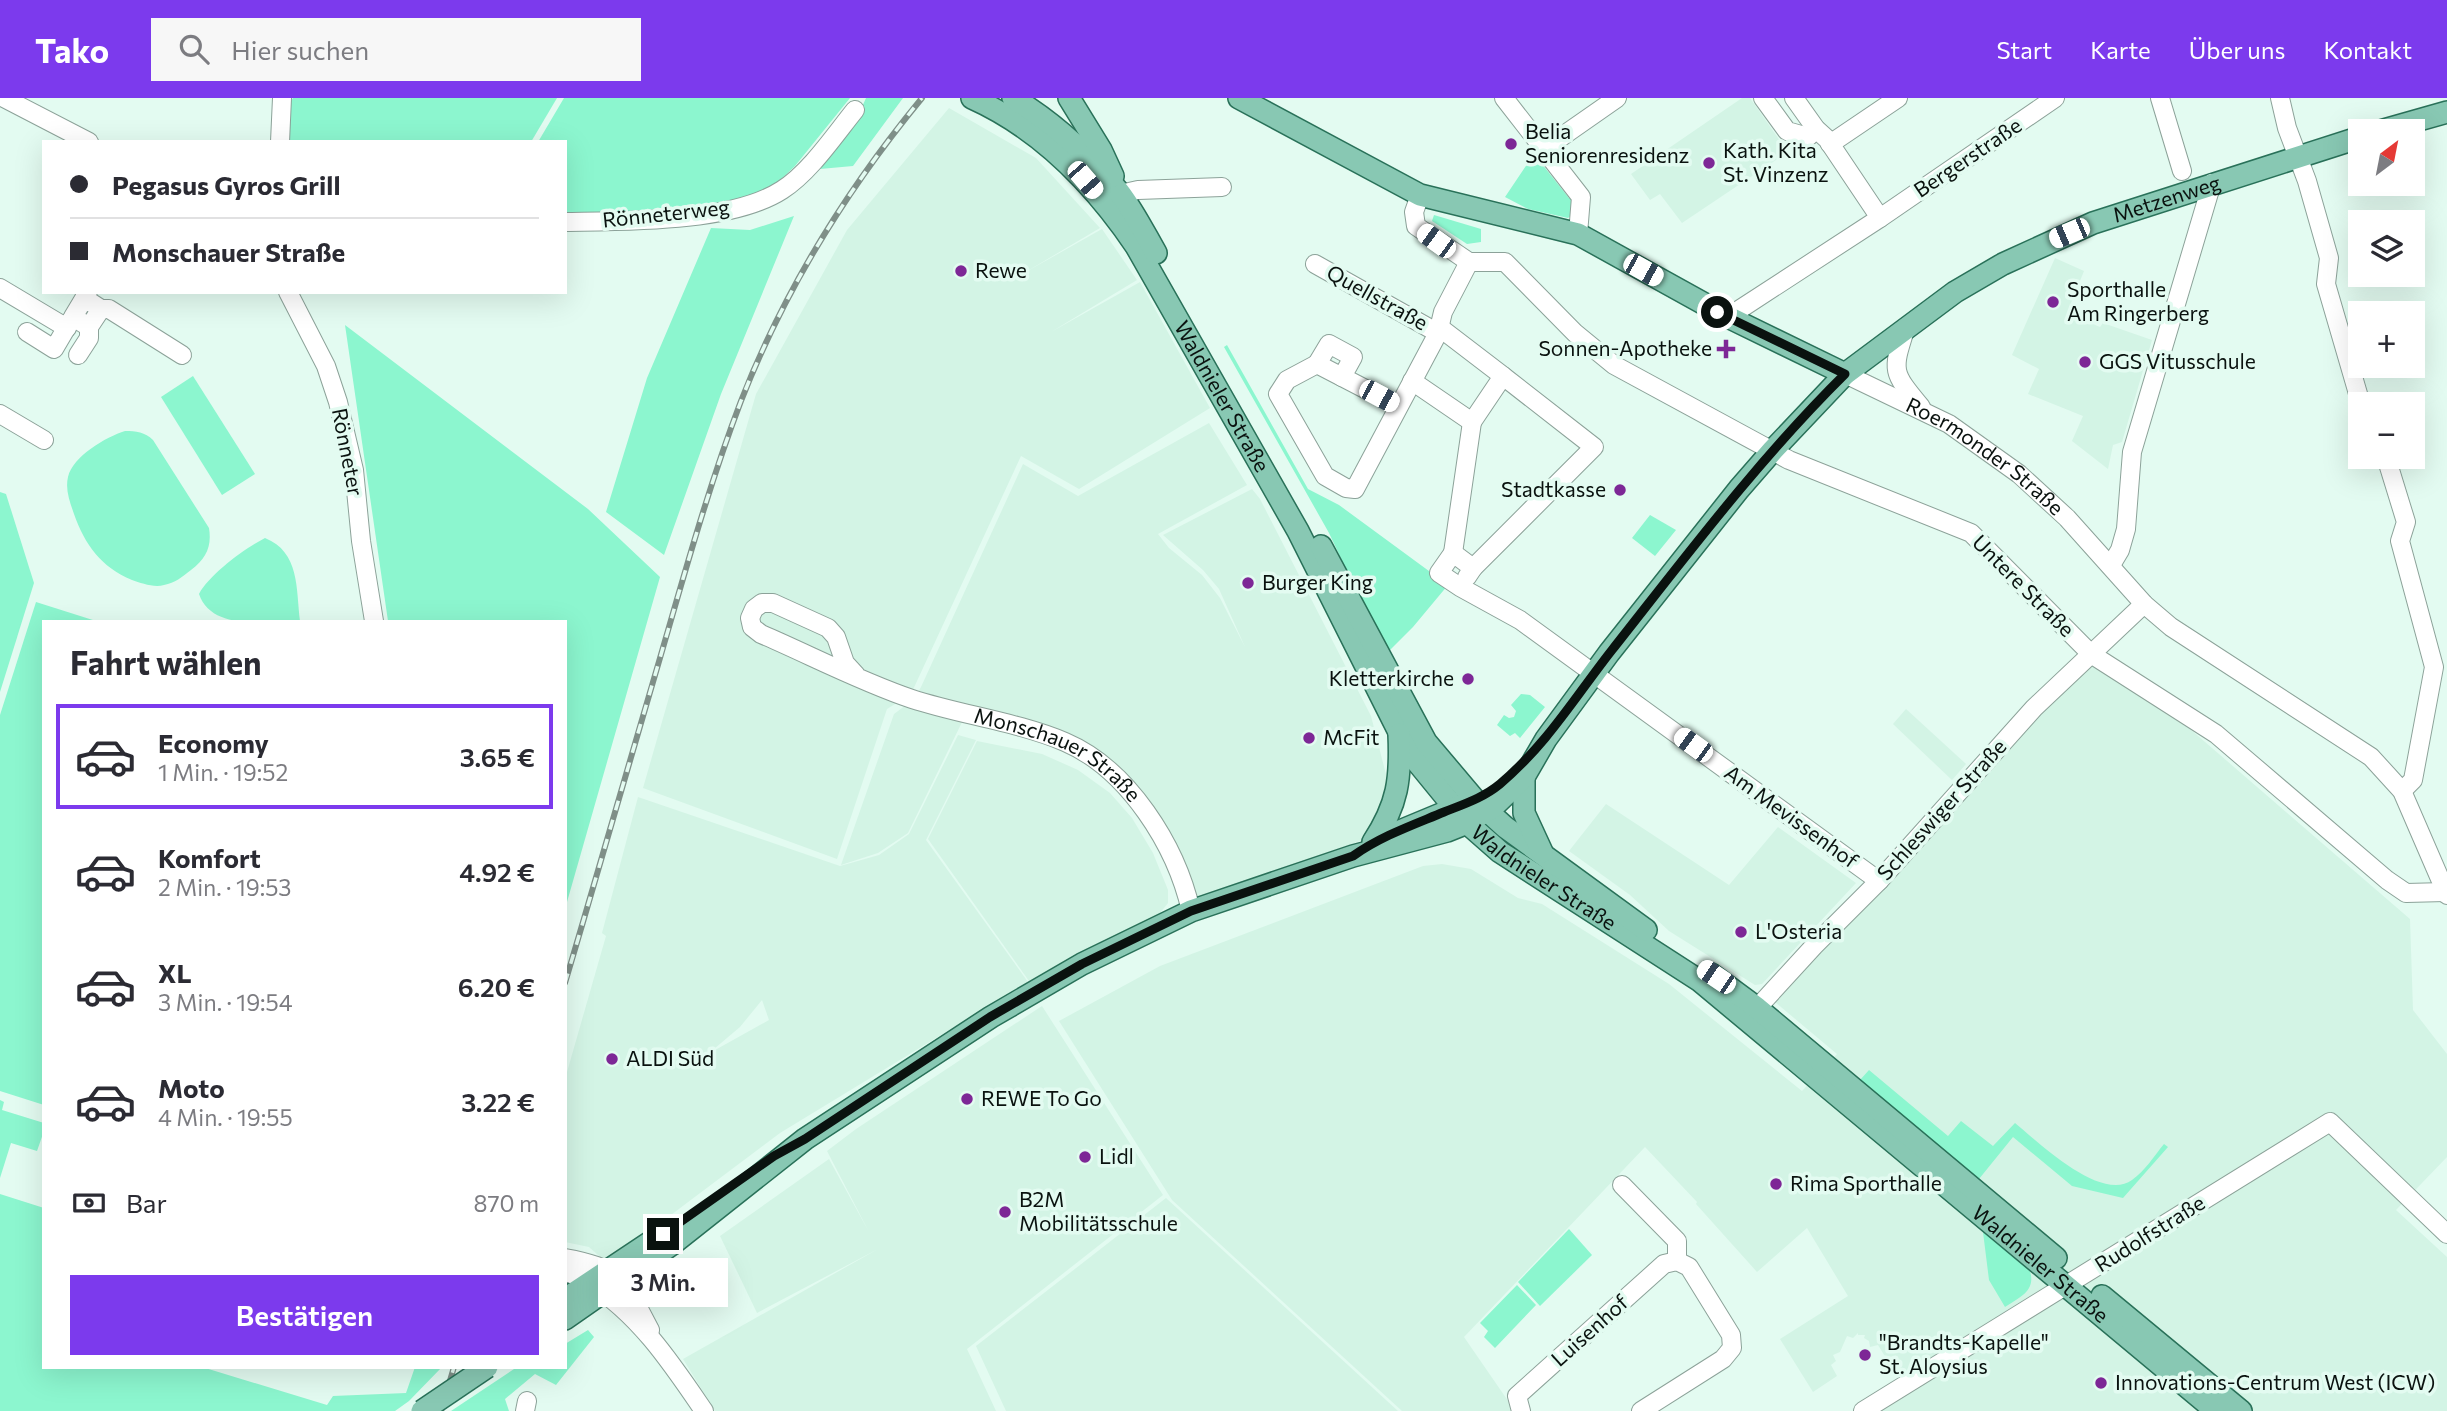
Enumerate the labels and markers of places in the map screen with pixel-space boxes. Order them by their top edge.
place label: Belia Seniorenresidenz [1525,118,1689,167]
marker: Belia Seniorenresidenz [1503,136,1519,152]
place label: Kath. Kita St. Vinzenz [1723,137,1829,186]
marker: Kath. Kita St. Vinzenz [1701,155,1717,171]
place label: Rewe [975,257,1027,282]
marker: Rewe [953,263,969,279]
place label: Sporthalle Am Ringerberg [2067,276,2209,325]
marker: Sporthalle Am Ringerberg [2045,294,2061,310]
place label: Sonnen-Apotheke [1538,335,1712,360]
marker: Sonnen-Apotheke [1718,341,1734,357]
place label: GGS Vitusschule [2099,348,2256,373]
marker: GGS Vitusschule [2077,354,2093,370]
place label: Stadtkasse [1501,476,1606,501]
marker: Stadtkasse [1612,482,1628,498]
place label: Burger King [1262,569,1373,594]
marker: Burger King [1240,575,1256,591]
place label: Kletterkirche [1329,665,1454,690]
marker: Kletterkirche [1460,671,1476,687]
place label: McFit [1323,724,1380,749]
marker: McFit [1301,730,1317,746]
place label: L'Osteria [1755,918,1842,943]
marker: L'Osteria [1733,924,1749,940]
place label: ALDI Süd [626,1045,714,1070]
marker: ALDI Süd [604,1051,620,1067]
place label: REWE To Go [981,1085,1102,1110]
marker: REWE To Go [959,1091,975,1107]
place label: Lidl [1099,1143,1134,1168]
marker: Lidl [1077,1149,1093,1165]
place label: Rima Sporthalle [1790,1170,1942,1195]
marker: Rima Sporthalle [1768,1176,1784,1192]
place label: B2M Mobilitätsschule [1019,1186,1178,1235]
marker: B2M Mobilitätsschule [997,1204,1013,1220]
place label: "Brandts-Kapelle" St. Aloysius [1879,1329,2049,1378]
marker: "Brandts-Kapelle" St. Aloysius [1857,1347,1873,1363]
place label: Innovations-Centrum West (ICW) [2115,1369,2435,1394]
marker: Innovations-Centrum West (ICW) [2093,1375,2109,1391]

